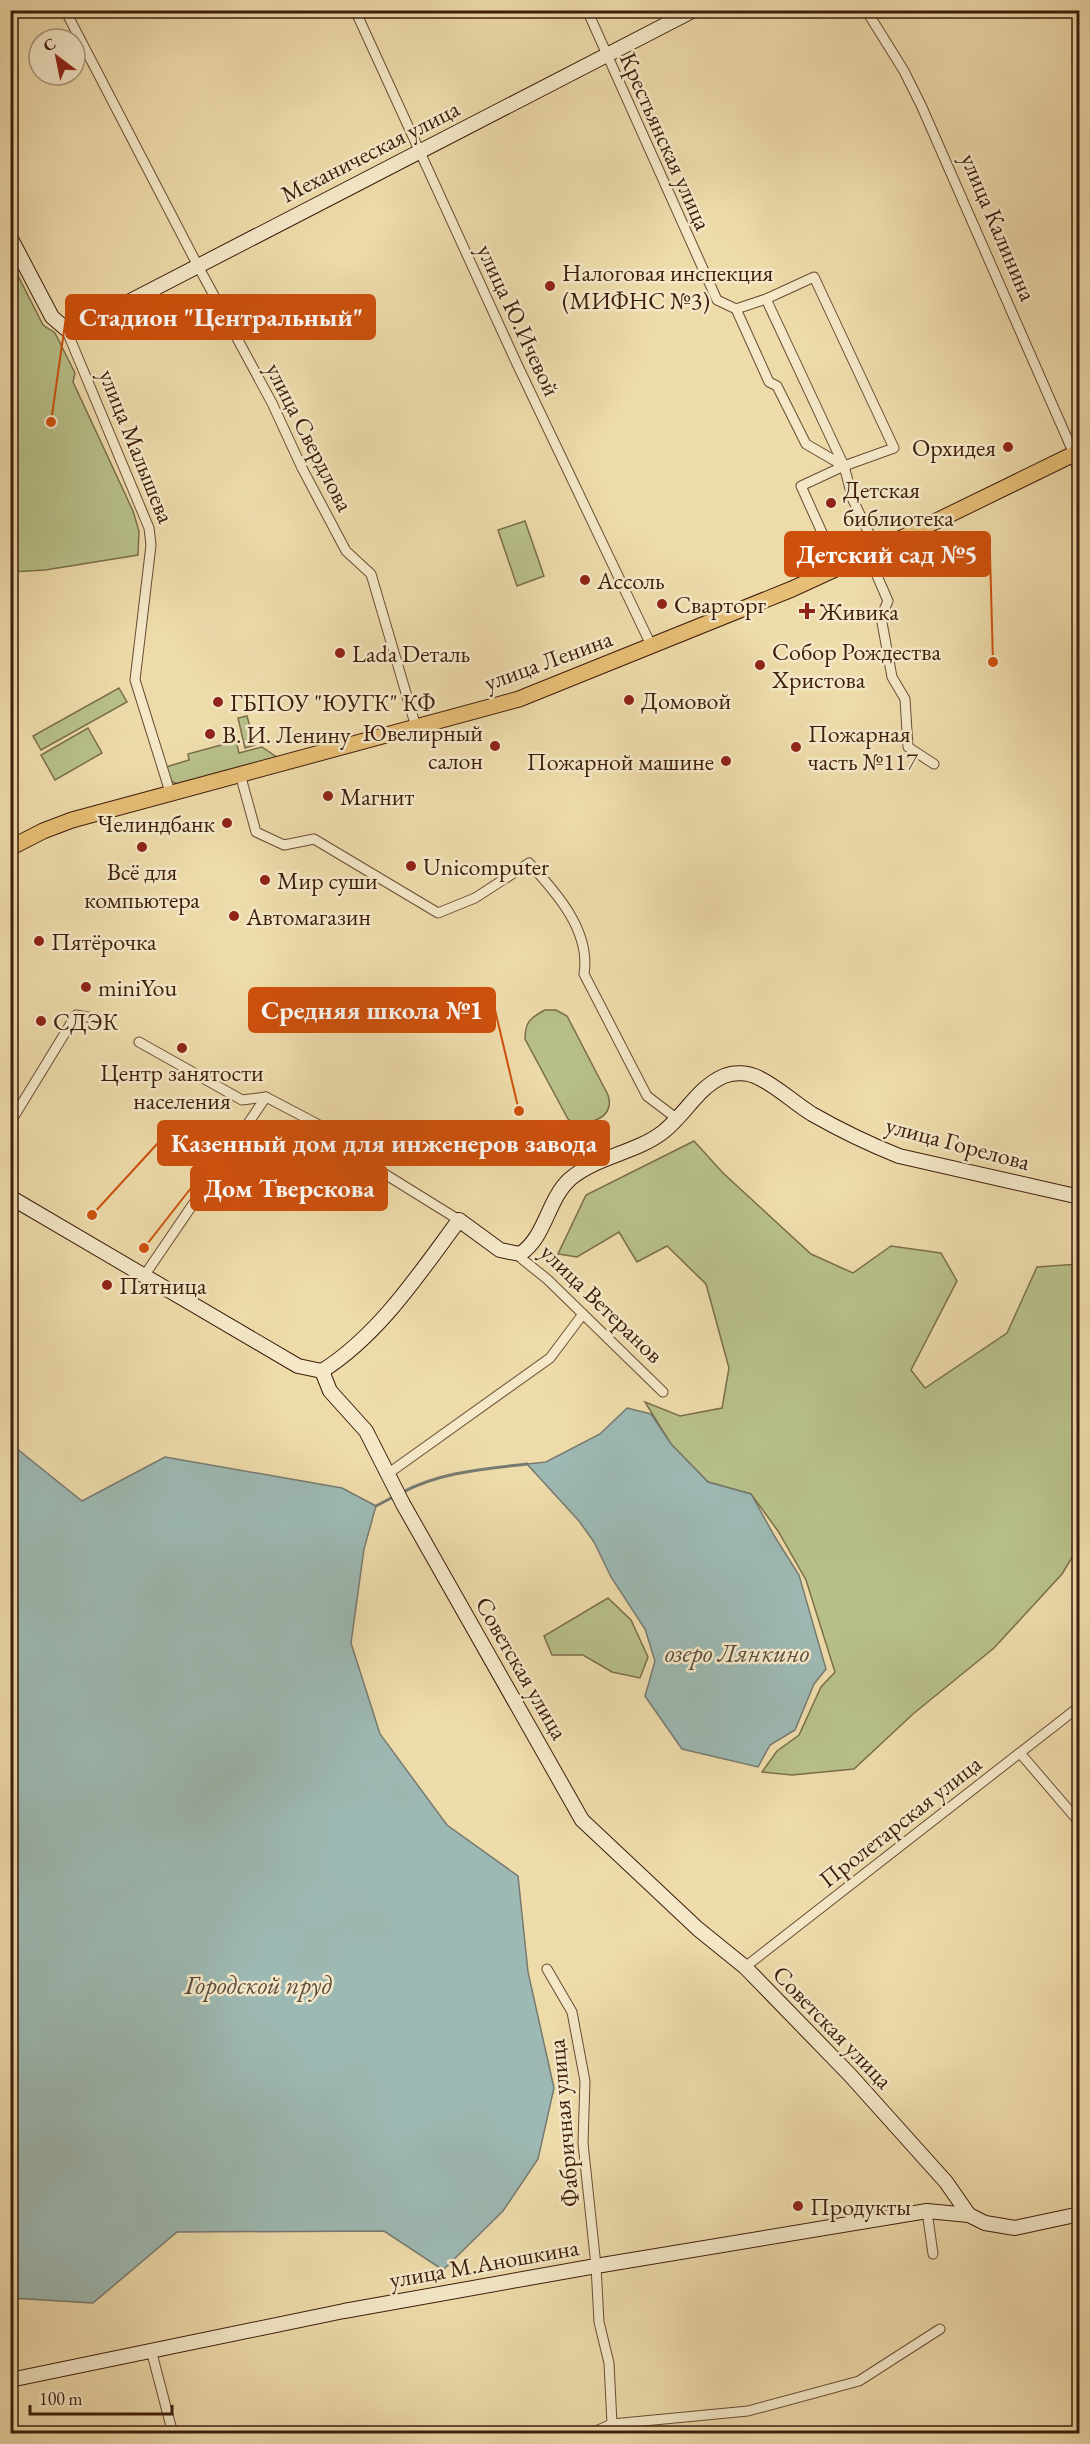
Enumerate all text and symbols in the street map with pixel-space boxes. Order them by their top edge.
north arrow [27,27,87,87]
text: С [39,33,60,57]
street label: Крестьянская улица [613,47,719,235]
street label: Механическая улица [275,92,465,209]
street label: улица Калинина [954,148,1044,306]
street label: улица Ю.Ичевой [470,239,568,401]
place label: Налоговая инспекция (МИФНС №3) [562,257,774,316]
marker: Налоговая инспекция (МИФНС №3) [543,279,557,293]
callout: Стадион "Центральный" [66,295,375,339]
text: Стадион "Центральный" [79,300,363,334]
street label: улица Свердлова [259,357,361,517]
street label: улица Малышева [92,364,182,528]
place label: Орхидея [912,432,996,463]
marker: Орхидея [1001,440,1015,454]
place label: Детская библиотека [843,474,954,533]
marker: Детская библиотека [824,496,838,510]
callout: Детский сад №5 [785,532,990,576]
text: Детский сад №5 [796,537,978,571]
place label: Ассоль [596,565,665,596]
marker: Ассоль [578,573,592,587]
place label: Сварторг [674,589,766,620]
place label: Живика [818,596,899,627]
marker: Сварторг [655,597,669,611]
marker: Живика [800,604,814,618]
street label: улица Ленина [479,622,617,698]
place label: Собор Рождества Христова [771,636,941,695]
place label: Lada Dеталь [352,638,470,669]
marker: Lada Dеталь [333,646,347,660]
marker: Собор Рождества Христова [753,658,767,672]
place label: Домовой [641,685,731,716]
place label: ГБПОУ "ЮУГК" КФ [230,687,436,718]
marker: Домовой [622,693,636,707]
marker: ГБПОУ "ЮУГК" КФ [211,695,225,709]
place label: Ювелирный салон [362,717,483,776]
place label: Пожарная часть №117 [808,718,918,777]
place label: В. И. Ленину [222,719,351,750]
marker: В. И. Ленину [203,727,217,741]
marker: Ювелирный салон [488,739,502,753]
marker: Пожарная часть №117 [789,740,803,754]
place label: Пожарной машине [527,746,714,777]
marker: Пожарной машине [719,754,733,768]
place label: Магнит [340,781,414,812]
marker: Магнит [321,789,335,803]
place label: Челиндбанк [97,808,216,839]
marker: Челиндбанк [220,816,234,830]
marker: Всё для компьютера [135,840,149,854]
place label: Unicomputer [423,851,549,882]
place label: Всё для компьютера [84,856,200,915]
marker: Unicomputer [404,859,418,873]
place label: Мир суши [277,865,378,896]
marker: Мир суши [258,873,272,887]
place label: Автомагазин [245,901,371,932]
marker: Автомагазин [227,909,241,923]
place label: Пятёрочка [51,926,157,957]
marker: Пятёрочка [32,934,46,948]
place label: miniYou [98,972,177,1003]
marker: miniYou [79,980,93,994]
callout: Средняя школа №1 [249,988,495,1032]
text: Средняя школа №1 [261,993,483,1027]
place label: СДЭК [53,1006,119,1037]
marker: СДЭК [34,1014,48,1028]
marker: Центр занятости населения [175,1041,189,1055]
place label: Центр занятости населения [100,1057,264,1116]
street label: улица Горелова [883,1109,1034,1177]
callout: Казенный дом для инженеров завода [158,1121,609,1165]
text: Казенный дом для инженеров завода [171,1126,598,1160]
callout: Дом Тверскова [191,1166,387,1210]
text: Дом Тверскова [203,1171,375,1205]
street label: улица Ветеранов [534,1236,670,1370]
place label: Пятница [119,1270,207,1301]
marker: Пятница [100,1278,114,1292]
street label: Советская улица [469,1591,576,1745]
water label: озеро Лянкино [665,1636,809,1670]
street label: Пролетарская улица [812,1748,988,1894]
street label: Советская улица [766,1959,900,2096]
water label: Городской пруд [183,1968,332,2002]
street label: Фабричная улица [540,2037,586,2208]
place label: Продукты [810,2191,911,2222]
marker: Продукты [791,2199,805,2213]
street label: улица М.Аношкина [387,2231,582,2295]
scale bar [30,2378,172,2416]
text: 100 m [39,2387,83,2410]

